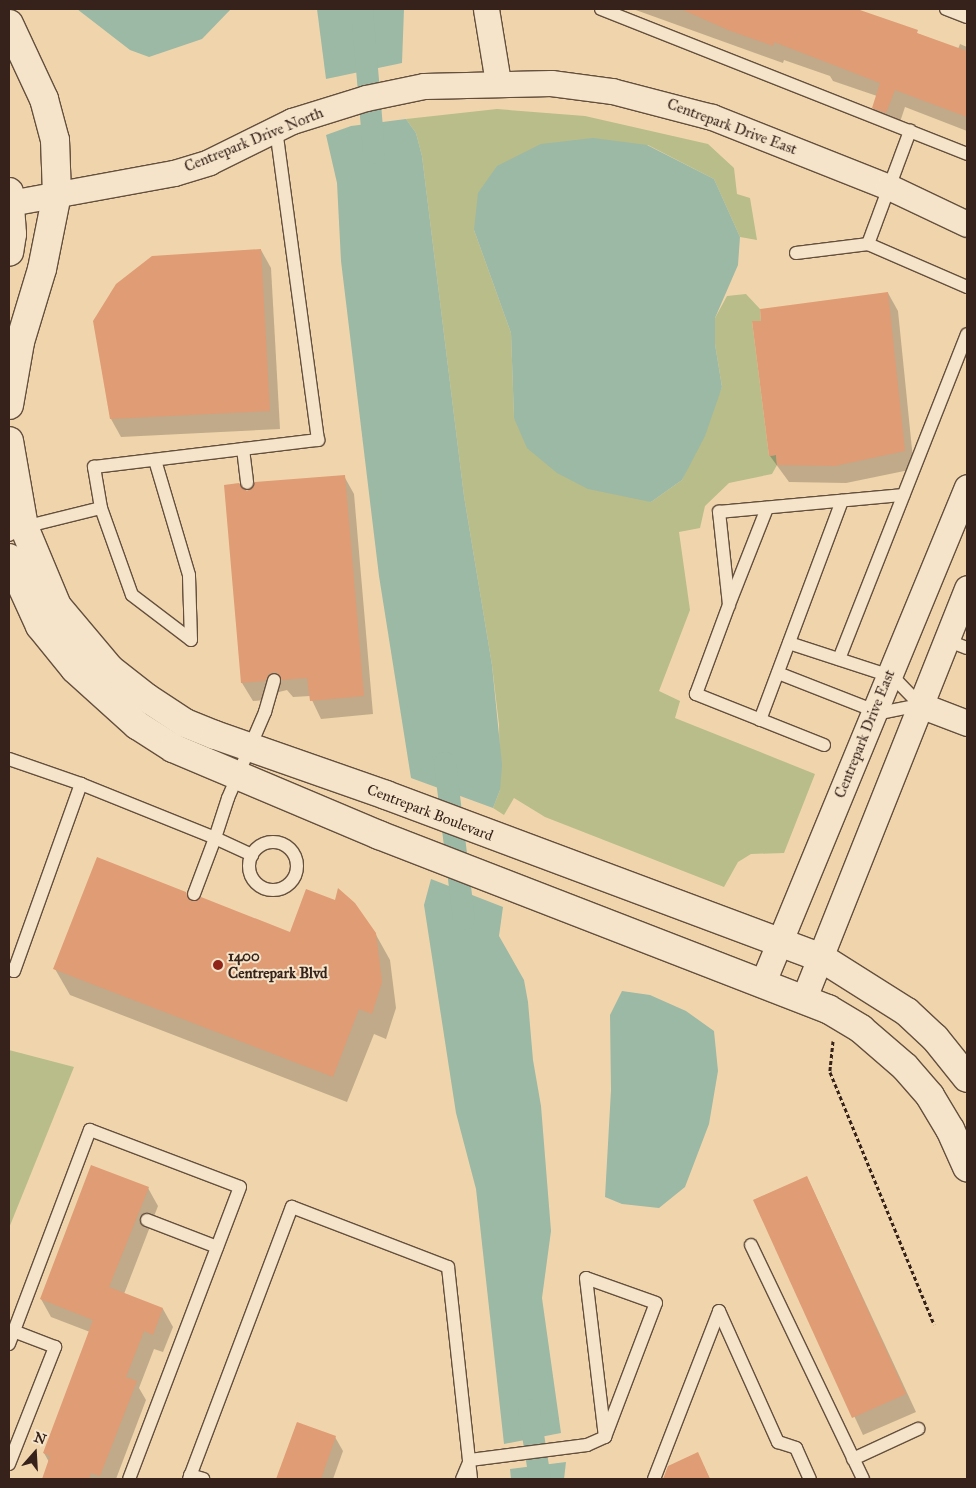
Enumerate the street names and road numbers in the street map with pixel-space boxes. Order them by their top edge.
street label: Centrepark Drive East [665,95,799,159]
street label: Centrepark Drive North [182,104,326,176]
street label: Centrepark Drive East [831,667,899,801]
street label: Centrepark Boulevard [364,781,496,845]

